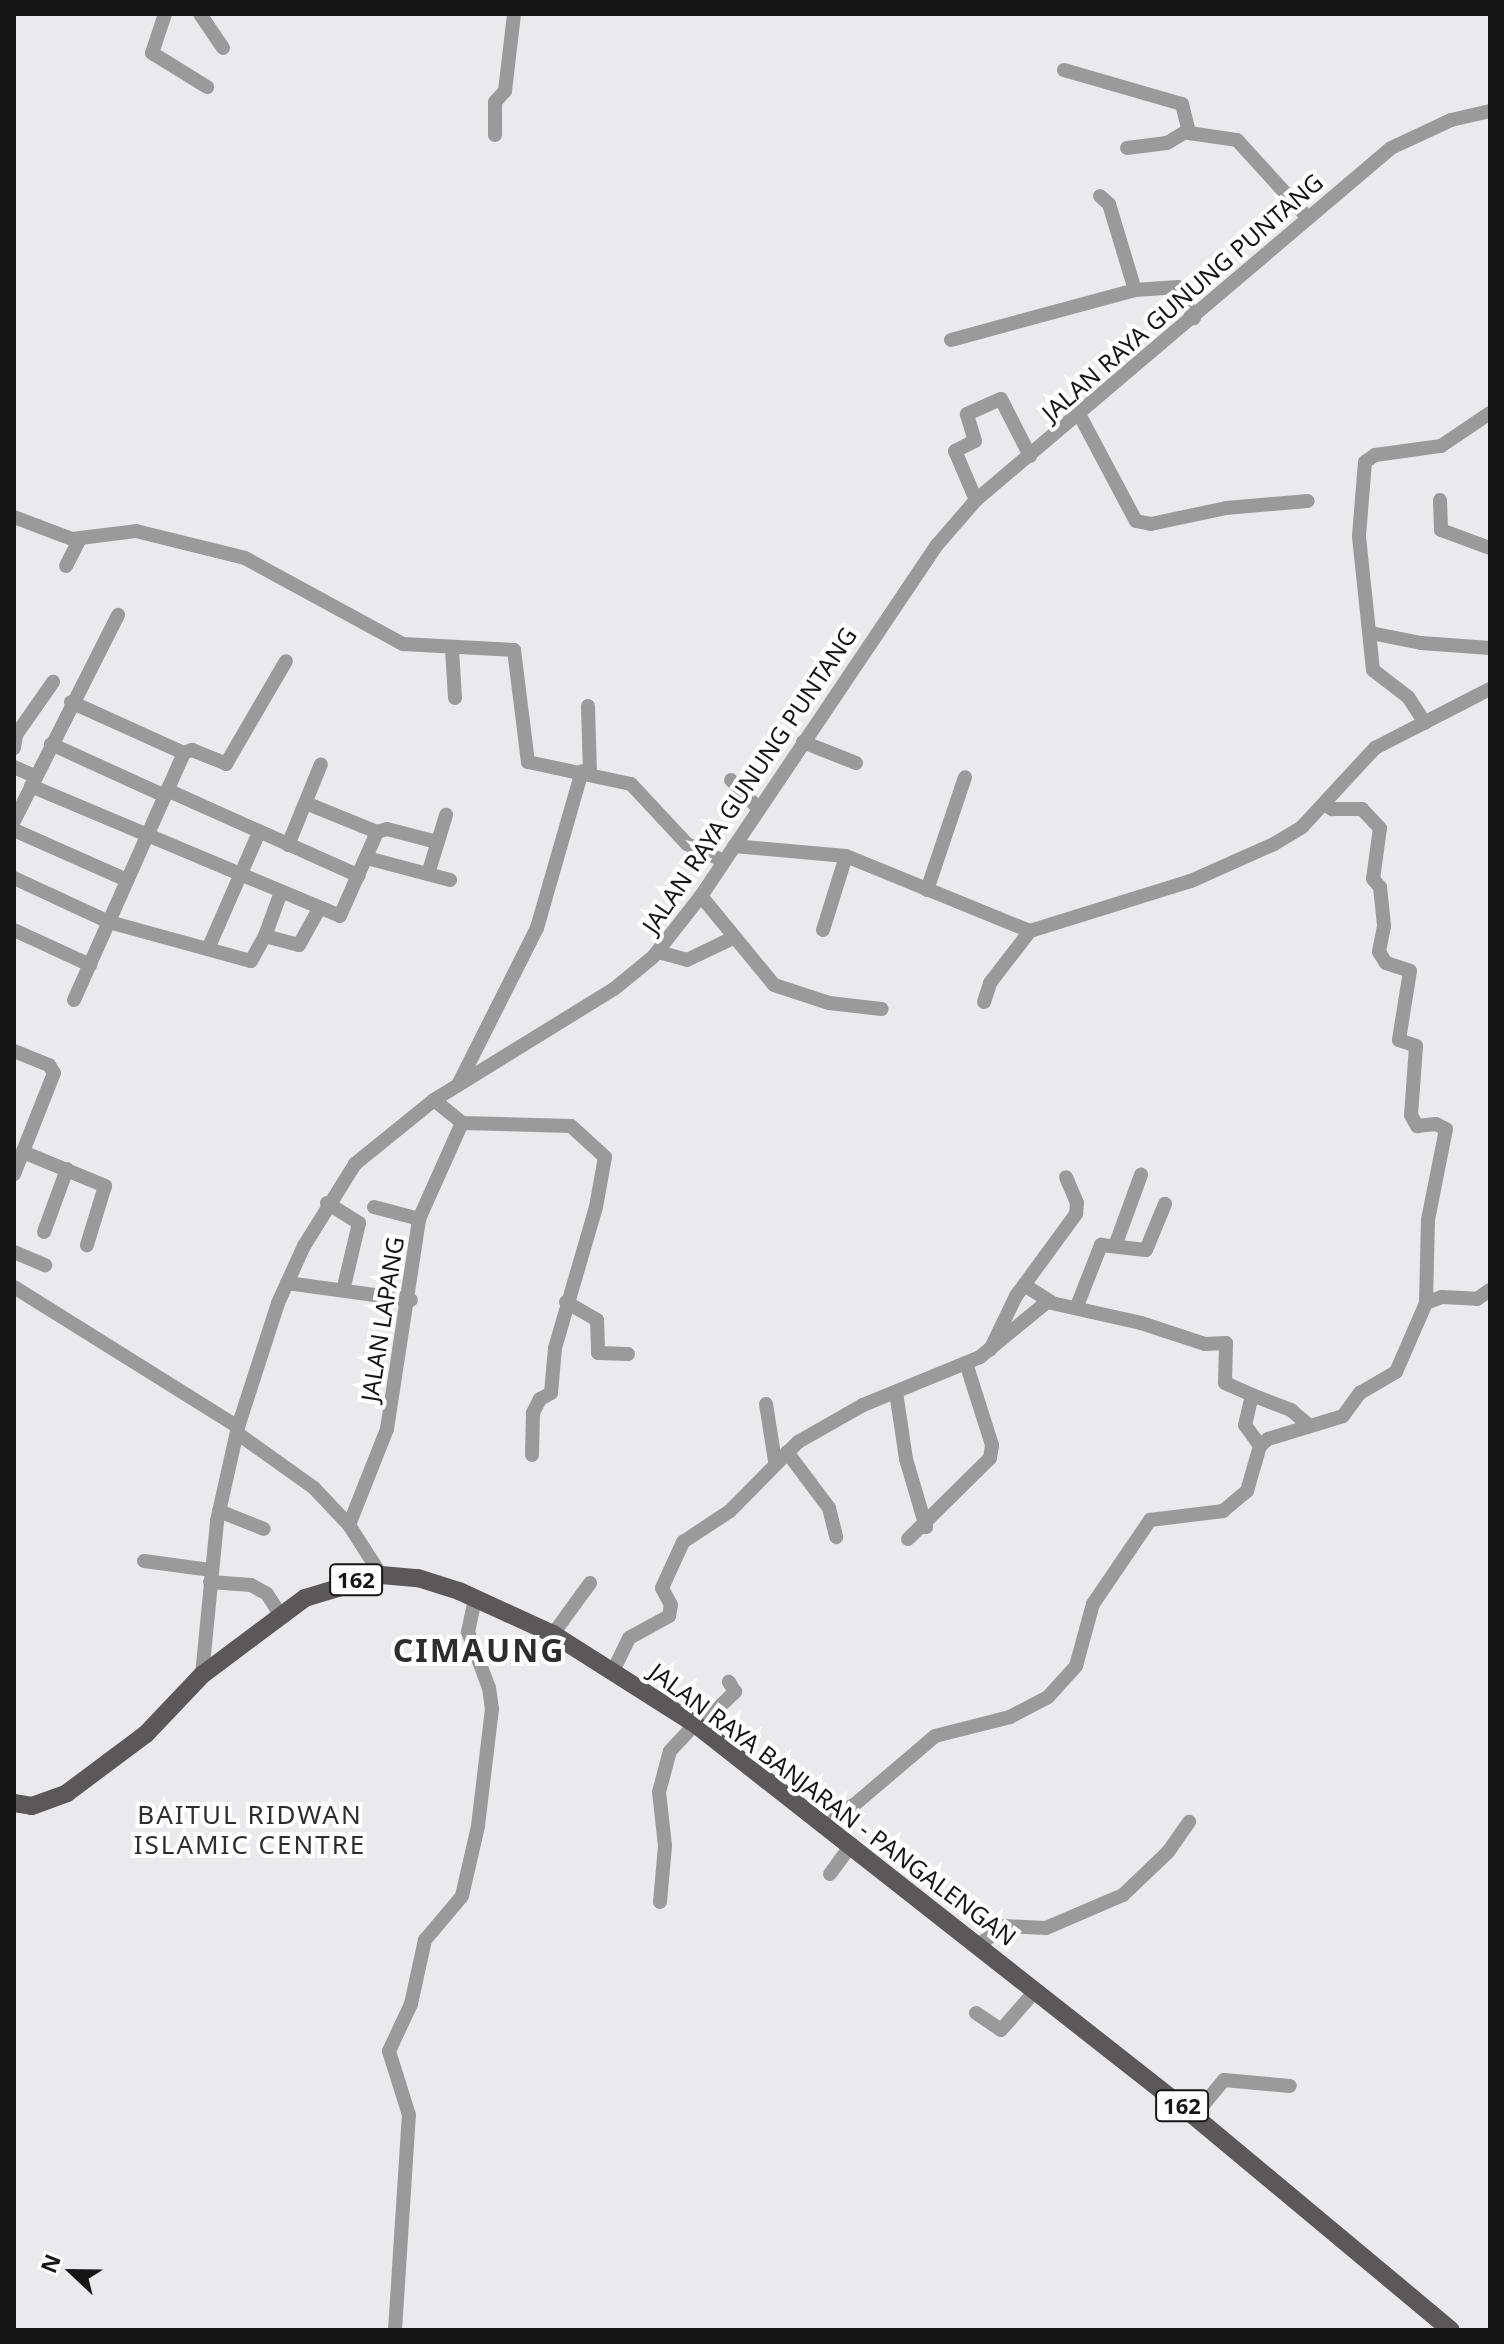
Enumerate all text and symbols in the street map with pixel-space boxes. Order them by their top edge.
street label: JALAN RAYA GUNUNG PUNTANG [1036,167,1328,427]
street label: JALAN RAYA GUNUNG PUNTANG [636,622,862,938]
street label: JALAN LAPANG [355,1234,409,1404]
road number: 162 [328,1562,384,1598]
district label: CIMAUNG [393,1631,565,1669]
street label: JALAN RAYA BANJARAN - PANGALENGAN [644,1657,1022,1951]
district label: BAITUL RIDWAN ISLAMIC CENTRE [134,1799,366,1860]
road number: 162 [1154,2088,1210,2124]
north arrow [32,2232,112,2312]
text: N [32,2249,67,2277]

